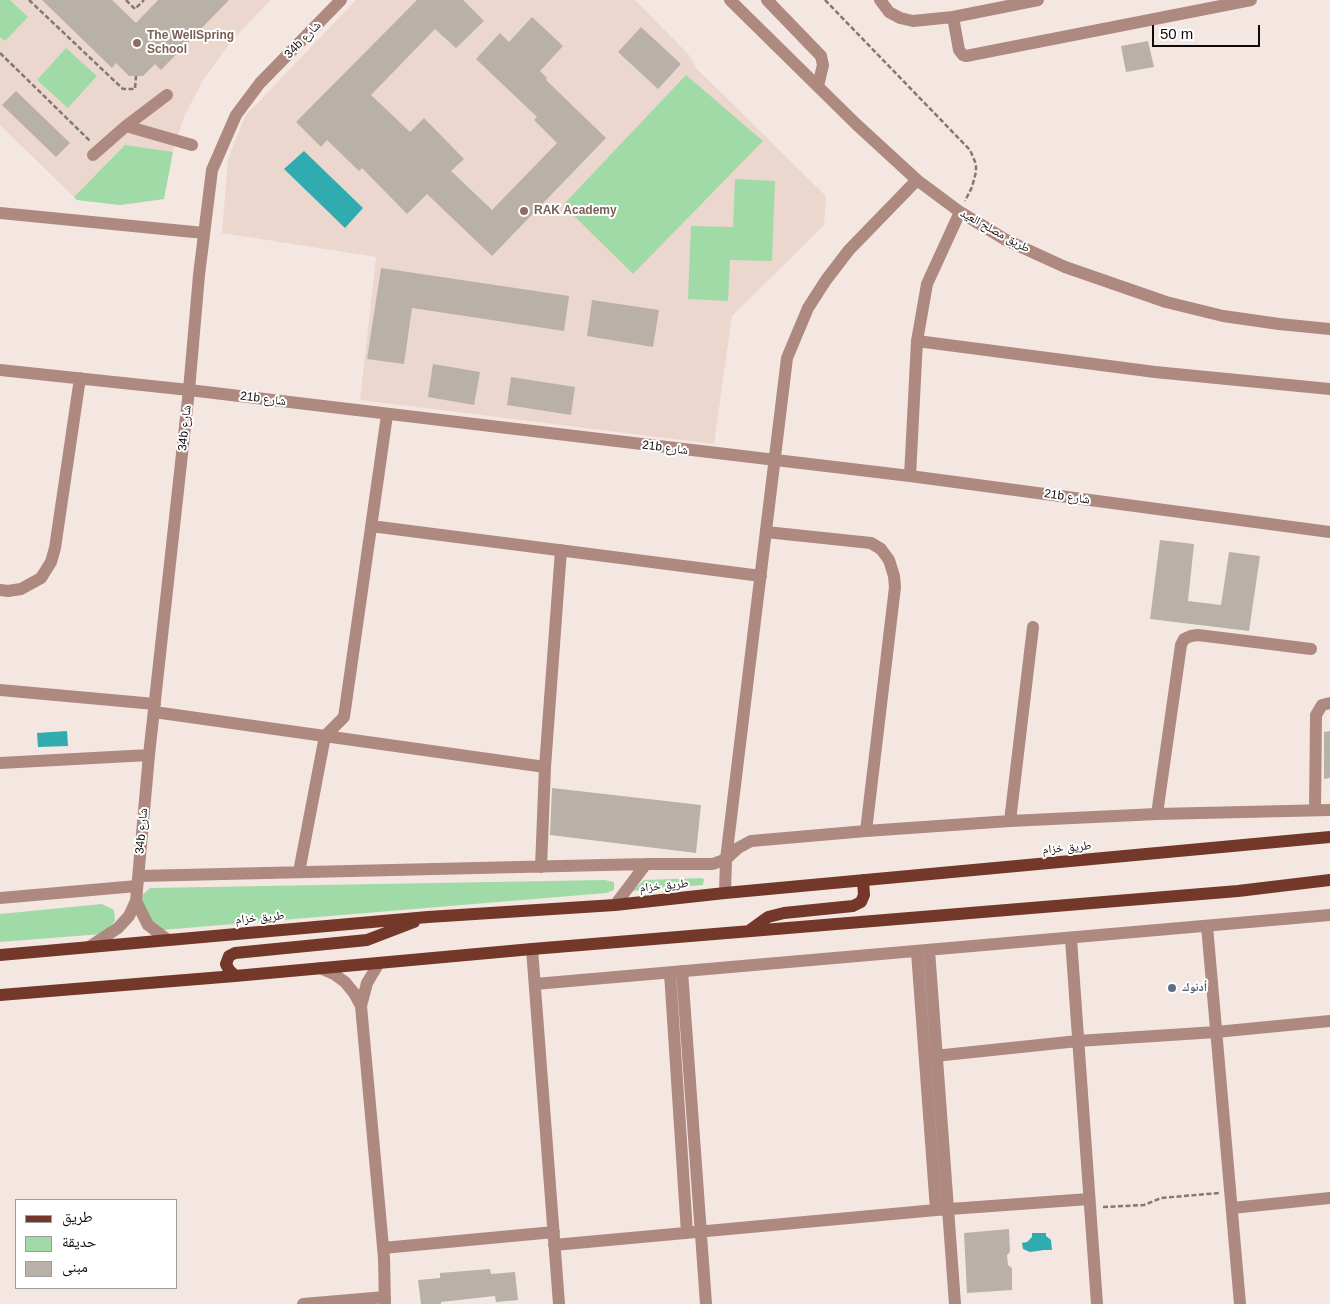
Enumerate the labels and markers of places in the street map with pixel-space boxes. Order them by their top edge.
place label: The WellSpring School [147,29,234,57]
marker: The WellSpring School [131,37,143,49]
place label: RAK Academy [534,204,617,218]
marker: RAK Academy [518,205,530,217]
place label: أدنوك [1182,981,1207,995]
marker: أدنوك [1166,982,1178,994]

